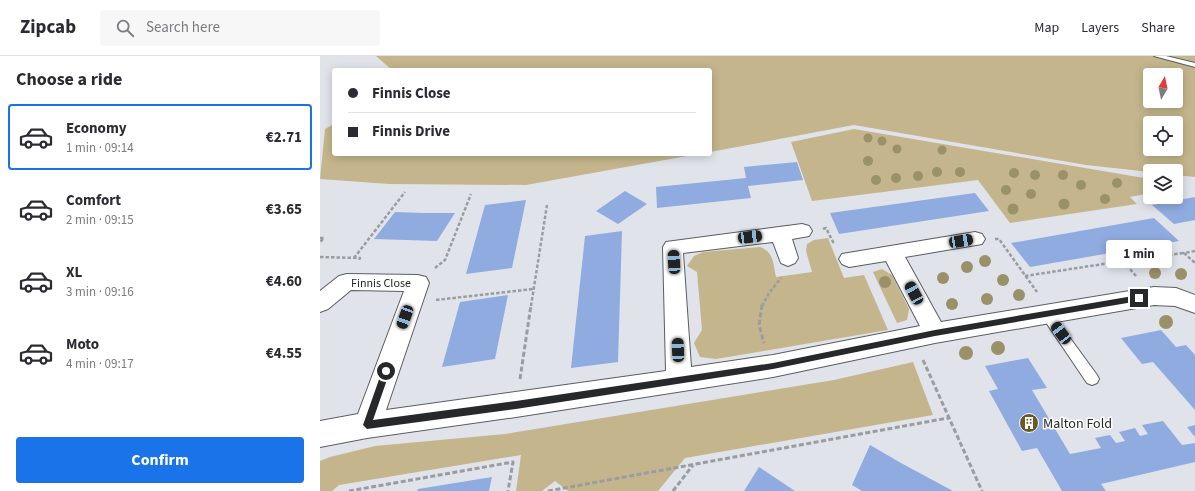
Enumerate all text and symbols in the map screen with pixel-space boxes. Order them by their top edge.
search box [100,10,380,46]
text: Zipcab [20,14,76,41]
icon: search [114,17,136,39]
text: Search here [146,17,220,38]
text: Map [1034,18,1059,38]
text: Layers [1081,18,1119,38]
text: Share [1141,18,1175,38]
text: Choose a ride [16,67,122,92]
north arrow [1143,68,1183,108]
map controls [1143,68,1183,204]
text: Finnis Close [372,83,451,104]
button: locate [1143,116,1183,156]
text: Economy [66,118,127,139]
icon: car [18,119,54,155]
text: Finnis Drive [372,121,450,142]
text: €2.71 [266,127,302,148]
text: 1 min · 09:14 [66,139,134,157]
button: layers [1143,164,1183,204]
text: Comfort [66,190,121,211]
icon: car [18,191,54,227]
text: €3.65 [266,199,302,220]
text: 2 min · 09:15 [66,211,134,229]
car [737,230,763,244]
car [948,233,974,249]
callout: 1 min [1106,240,1172,268]
text: 1 min [1123,245,1155,263]
car [667,250,681,274]
text: XL [66,262,82,283]
icon: car [18,263,54,299]
text: €4.60 [266,271,302,292]
street label: Finnis Close [351,275,411,292]
car [903,280,925,306]
text: 3 min · 09:16 [66,283,134,301]
route end [1130,289,1148,307]
car [395,304,415,330]
car [1049,320,1073,346]
text: Moto [66,334,99,355]
icon: car [18,335,54,371]
car [672,338,684,362]
text: €4.55 [266,343,302,364]
text: 4 min · 09:17 [66,355,134,373]
route start [377,362,395,380]
building icon: Malton Fold [1018,412,1040,434]
place label: Malton Fold [1043,414,1112,434]
button: Confirm [16,437,304,483]

